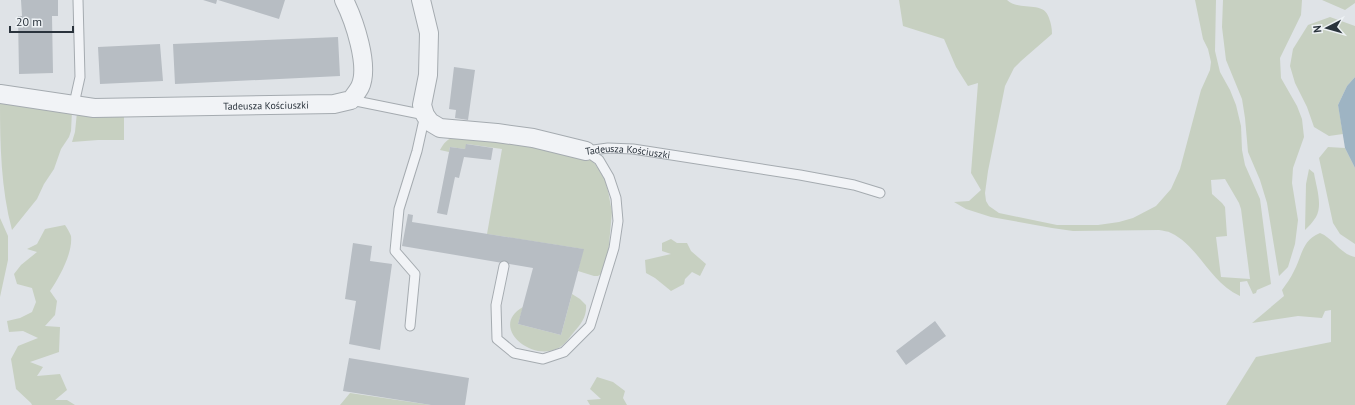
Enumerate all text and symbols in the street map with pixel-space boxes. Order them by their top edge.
scale bar [10,8,73,34]
north arrow [1307,8,1347,48]
text: 20 m [16,14,42,29]
text: N [1310,25,1324,33]
street label: Tadeusza Kościuszki [223,98,309,113]
street label: Tadeusza Kościuszki [584,142,671,162]

